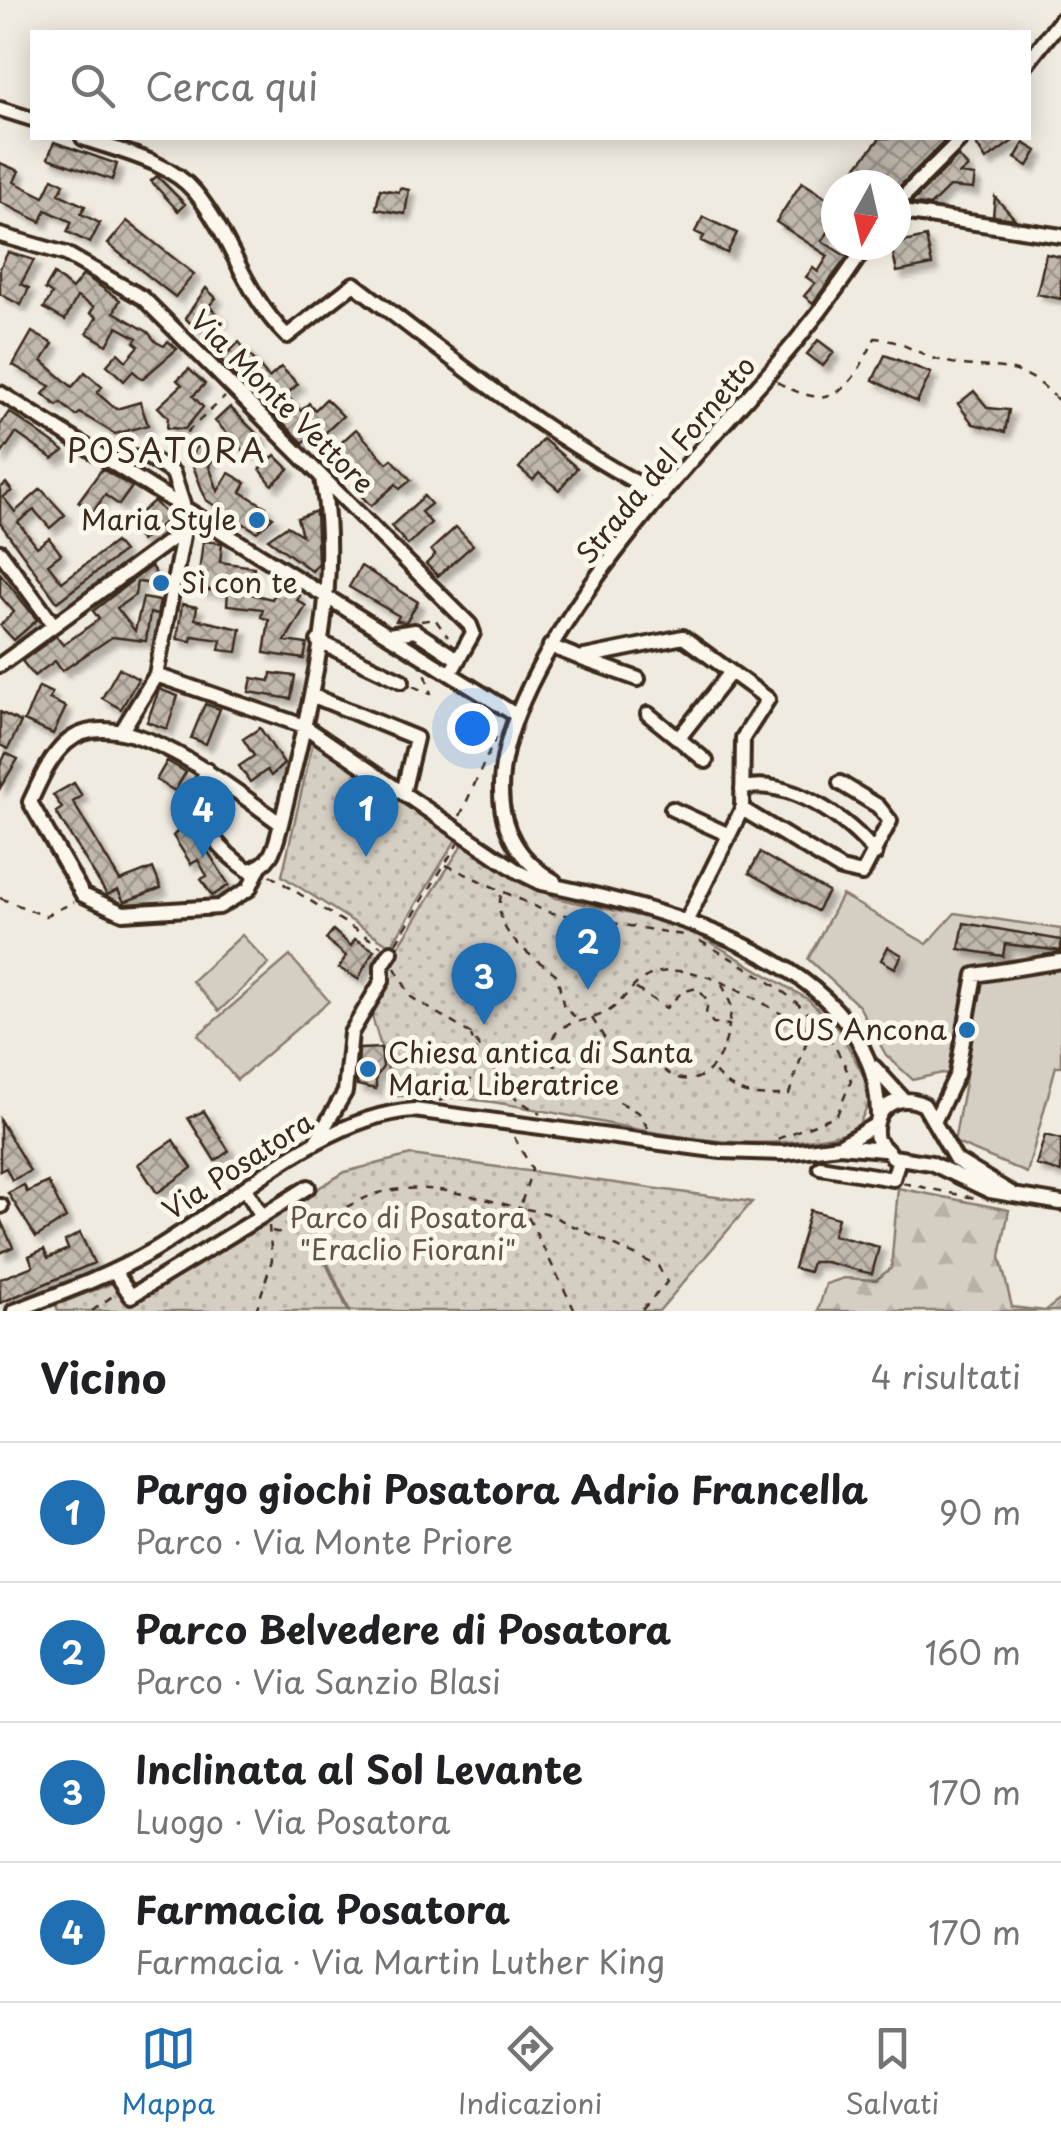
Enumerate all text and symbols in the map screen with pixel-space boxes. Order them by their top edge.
search box [30,30,1031,140]
text: Cerca qui [145,57,318,114]
icon: search [65,58,120,113]
north arrow [821,170,911,260]
street label: Via Monte Vettore [181,299,385,503]
street label: Strada del Fornetto [565,345,765,573]
district label: POSATORA [67,426,267,474]
place label: Maria Style [81,497,237,540]
marker: Maria Style [246,509,268,531]
place label: Sì con te [181,560,298,603]
marker: Sì con te [150,572,172,594]
your location [447,703,498,754]
pin: 1 [334,774,398,857]
pin: 4 [170,776,236,858]
pin: 2 [556,908,620,990]
pin: 3 [452,942,516,1025]
place label: CUS Ancona [774,1007,948,1050]
marker: CUS Ancona [956,1019,978,1041]
place label: Chiesa antica di Santa Maria Liberatrice [388,1030,693,1105]
marker: Chiesa antica di Santa Maria Liberatrice [357,1058,379,1080]
street label: Via Posatora [153,1099,322,1230]
park label: Parco di Posatora "Eraclio Fiorani" [289,1195,528,1270]
text: Vicino [40,1345,166,1408]
text: 4 risultati [871,1352,1021,1400]
text: Pargo giochi Posatora Adrio Francella [135,1460,868,1517]
text: 1 [65,1488,80,1536]
text: 90 m [939,1488,1021,1536]
text: Parco · Via Monte Priore [135,1517,513,1565]
text: Parco Belvedere di Posatora [135,1600,671,1657]
text: 2 [61,1628,84,1676]
text: 160 m [925,1628,1021,1676]
text: Parco · Via Sanzio Blasi [135,1657,501,1705]
text: Inclinata al Sol Levante [135,1740,583,1797]
text: 3 [62,1768,83,1816]
text: 170 m [928,1768,1021,1816]
text: Luogo · Via Posatora [135,1797,450,1845]
text: Farmacia Posatora [135,1880,510,1937]
text: 4 [62,1908,83,1956]
text: 170 m [928,1908,1021,1956]
text: Farmacia · Via Martin Luther King [135,1937,665,1985]
tab: Mappa [122,2021,215,2124]
tab: Indicazioni [458,2021,602,2124]
tab: Salvati [845,2021,939,2124]

